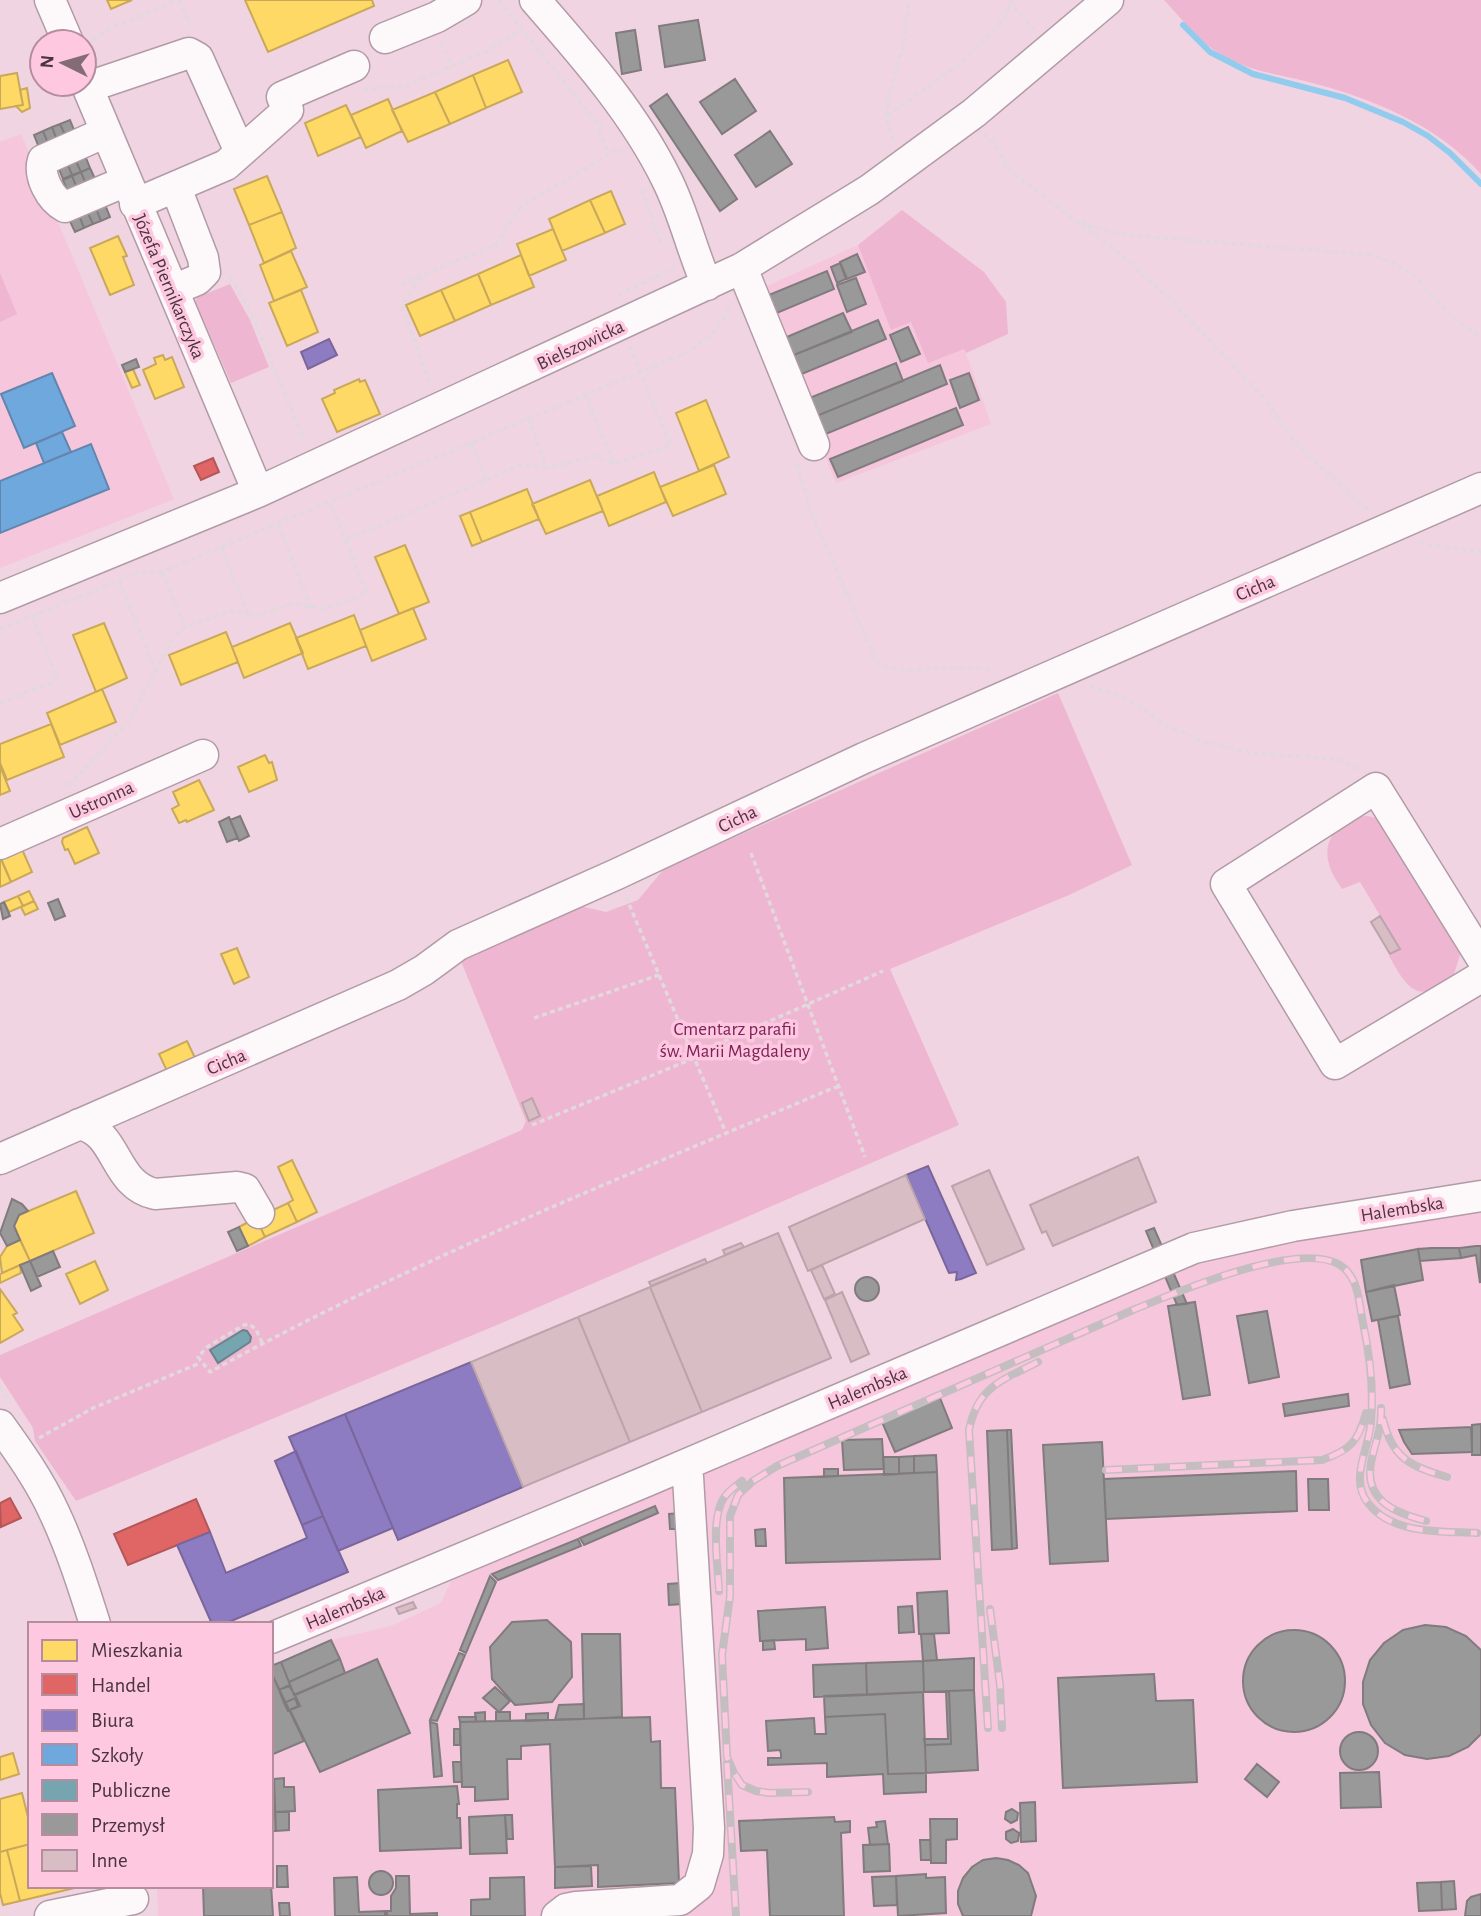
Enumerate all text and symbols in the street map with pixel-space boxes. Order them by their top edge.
north arrow [28,28,98,98]
text: N [38,54,58,69]
street label: Józefa Piernikarczyka [130,211,208,362]
street label: Bielszowicka [534,317,627,374]
street label: Cicha [1233,572,1278,605]
street label: Ustronna [66,778,137,823]
street label: Cicha [715,802,760,837]
park label: Cmentarz parafii św. Marii Magdaleny [660,1020,810,1061]
street label: Cicha [204,1046,249,1079]
street label: Halembska [1359,1194,1445,1225]
street label: Halembska [825,1363,910,1414]
street label: Halembska [303,1583,388,1634]
legend [28,1622,273,1888]
text: Mieszkania [91,1640,183,1661]
text: Handel [91,1675,151,1696]
text: Biura [91,1710,134,1731]
text: Szkoły [91,1745,144,1766]
text: Publiczne [91,1780,171,1801]
text: Przemysł [91,1815,166,1836]
text: Inne [91,1850,128,1871]

